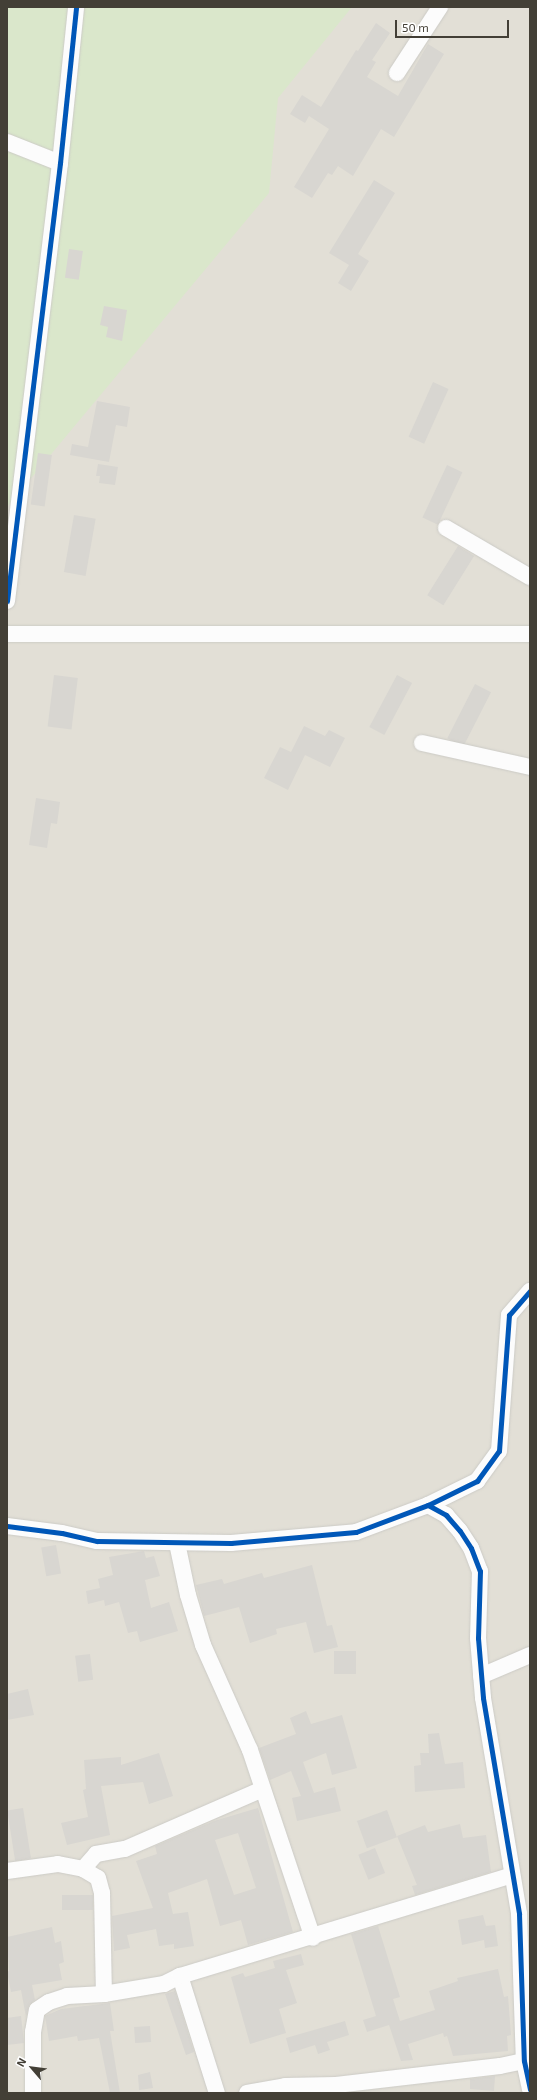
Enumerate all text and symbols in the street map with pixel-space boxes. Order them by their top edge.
scale bar [397,12,511,38]
text: 50 m [402,20,429,34]
north arrow [12,2048,52,2088]
text: N [13,2056,29,2069]

